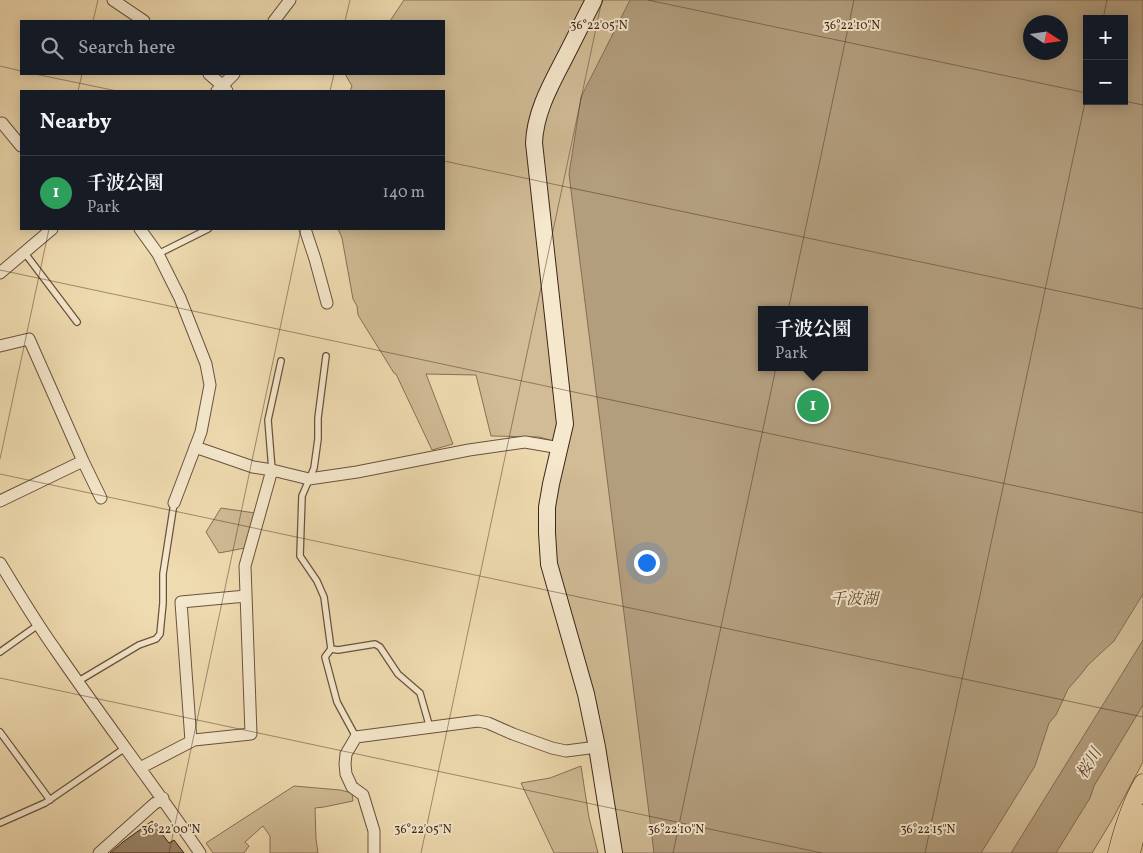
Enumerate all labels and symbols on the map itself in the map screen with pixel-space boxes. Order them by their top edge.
north arrow [1023,15,1068,60]
text: 36°22'05"N [570,18,628,34]
text: 36°22'10"N [824,18,880,34]
pin: 1 [797,387,829,425]
your location [634,550,660,576]
water label: 千波湖 [830,589,881,611]
water label: 桜川 [1072,743,1108,783]
text: 36°22'00"N [142,822,201,838]
text: 36°22'05"N [394,822,452,838]
text: 36°22'10"N [648,822,704,838]
text: 36°22'15"N [900,822,956,838]

